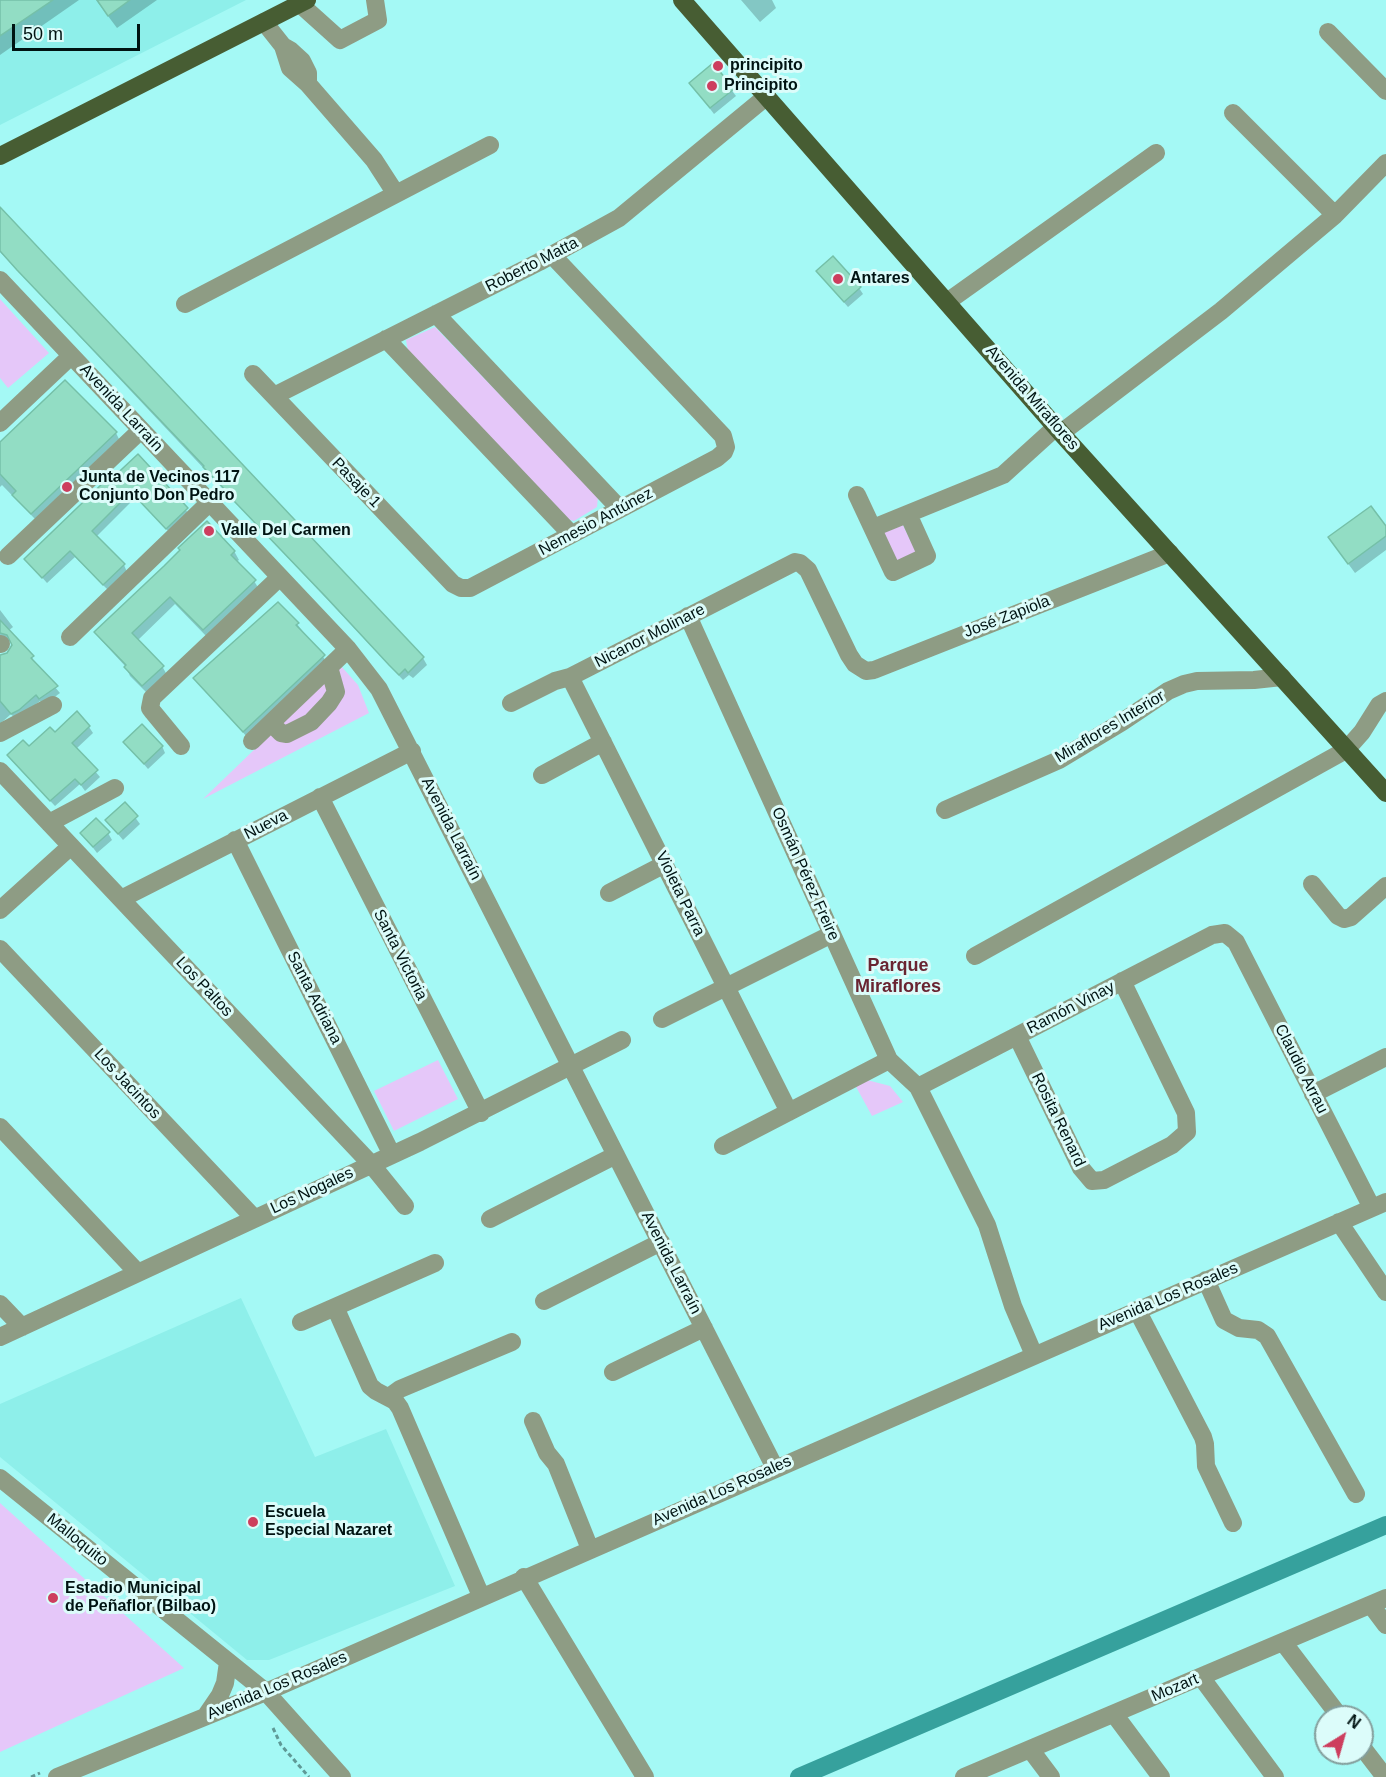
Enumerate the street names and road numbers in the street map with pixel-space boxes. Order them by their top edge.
street label: Roberto Matta [482,233,582,297]
street label: Avenida Miraflores [981,342,1083,454]
street label: Avenida Larraín [76,360,166,456]
street label: Pasaje 1 [327,454,385,512]
street label: Nemesio Antúnez [536,484,656,560]
street label: José Zapiola [961,592,1053,642]
street label: Nicanor Molinare [592,600,708,672]
street label: Miraflores Interior [1052,687,1168,767]
street label: Avenida Larraín [417,774,485,884]
street label: Osmán Pérez Freire [767,804,843,944]
street label: Nueva [241,806,291,844]
street label: Violeta Parra [651,848,709,940]
street label: Santa Victoria [369,906,431,1004]
street label: Santa Adriana [282,948,346,1048]
street label: Los Paltos [172,953,236,1021]
street label: Ramón Vinay [1024,978,1118,1038]
street label: Claudio Arrau [1270,1021,1332,1117]
street label: Los Jacintos [90,1045,164,1123]
street label: Rosita Renard [1027,1070,1089,1170]
street label: Los Nogales [268,1164,356,1218]
street label: Avenida Larraín [637,1208,705,1318]
street label: Avenida Los Rosales [1095,1259,1241,1335]
street label: Avenida Los Rosales [650,1452,794,1530]
street label: Malloquito [43,1510,111,1570]
street label: Avenida Los Rosales [204,1648,350,1724]
street label: Mozart [1149,1670,1201,1706]

